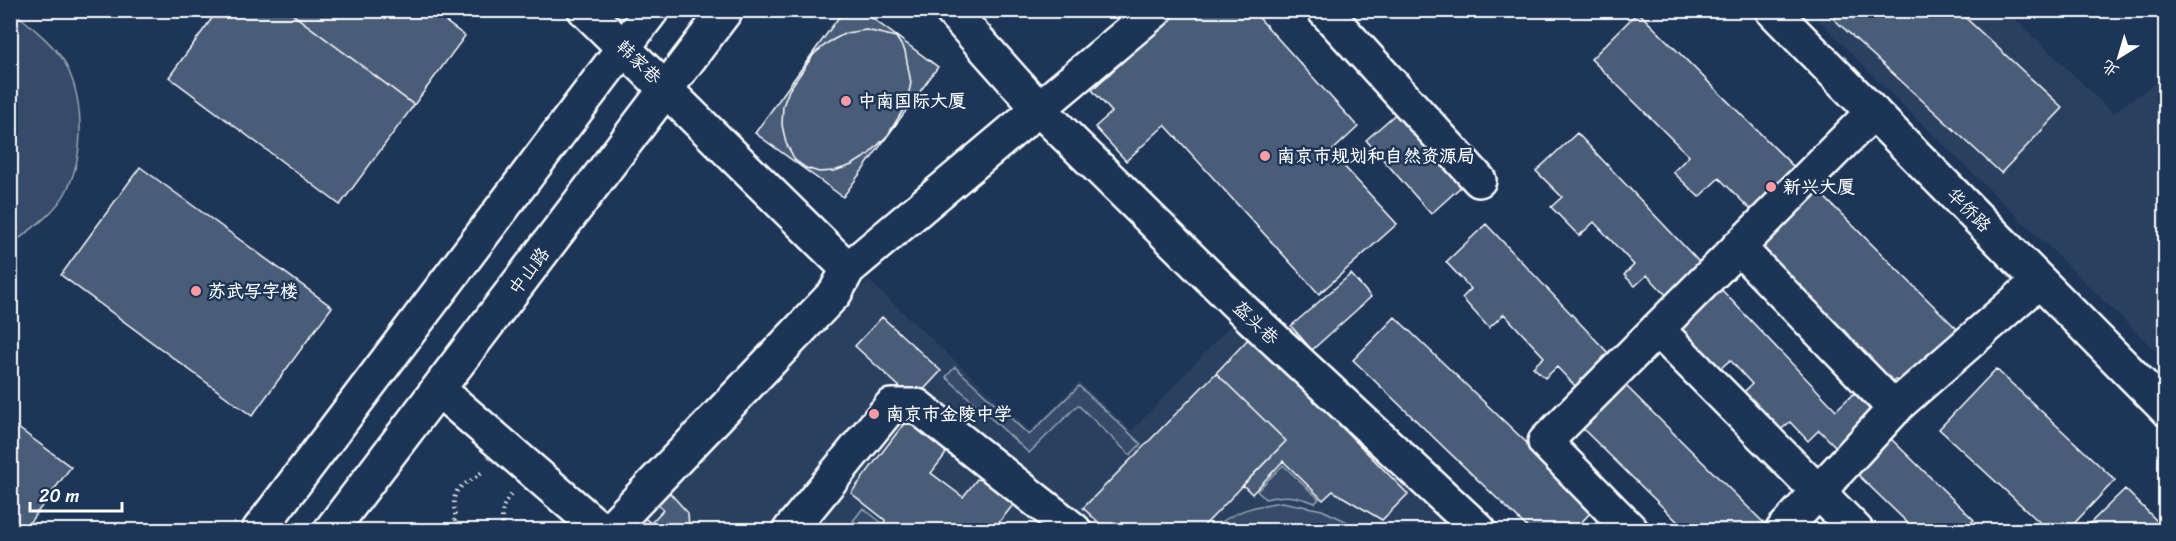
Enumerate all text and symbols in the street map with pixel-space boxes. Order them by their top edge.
north arrow [2089,27,2149,87]
street label: 韩家巷 [608,32,670,92]
text: 北 [2095,52,2125,85]
place label: 中南国际大厦 [858,85,966,117]
marker: 中南国际大厦 [839,94,853,108]
place label: 南京市规划和自然资源局 [1277,140,1475,172]
marker: 南京市规划和自然资源局 [1258,149,1272,163]
place label: 新兴大厦 [1783,171,1855,203]
marker: 新兴大厦 [1764,180,1778,194]
street label: 华侨路 [1939,180,1999,240]
street label: 中山路 [500,240,558,302]
place label: 苏武写字楼 [208,275,298,307]
marker: 苏武写字楼 [189,284,203,298]
street label: 盔头巷 [1225,293,1287,353]
place label: 南京市金陵中学 [886,398,1012,430]
marker: 南京市金陵中学 [867,407,881,421]
scale bar [30,475,122,513]
text: 20 m [39,480,79,512]

